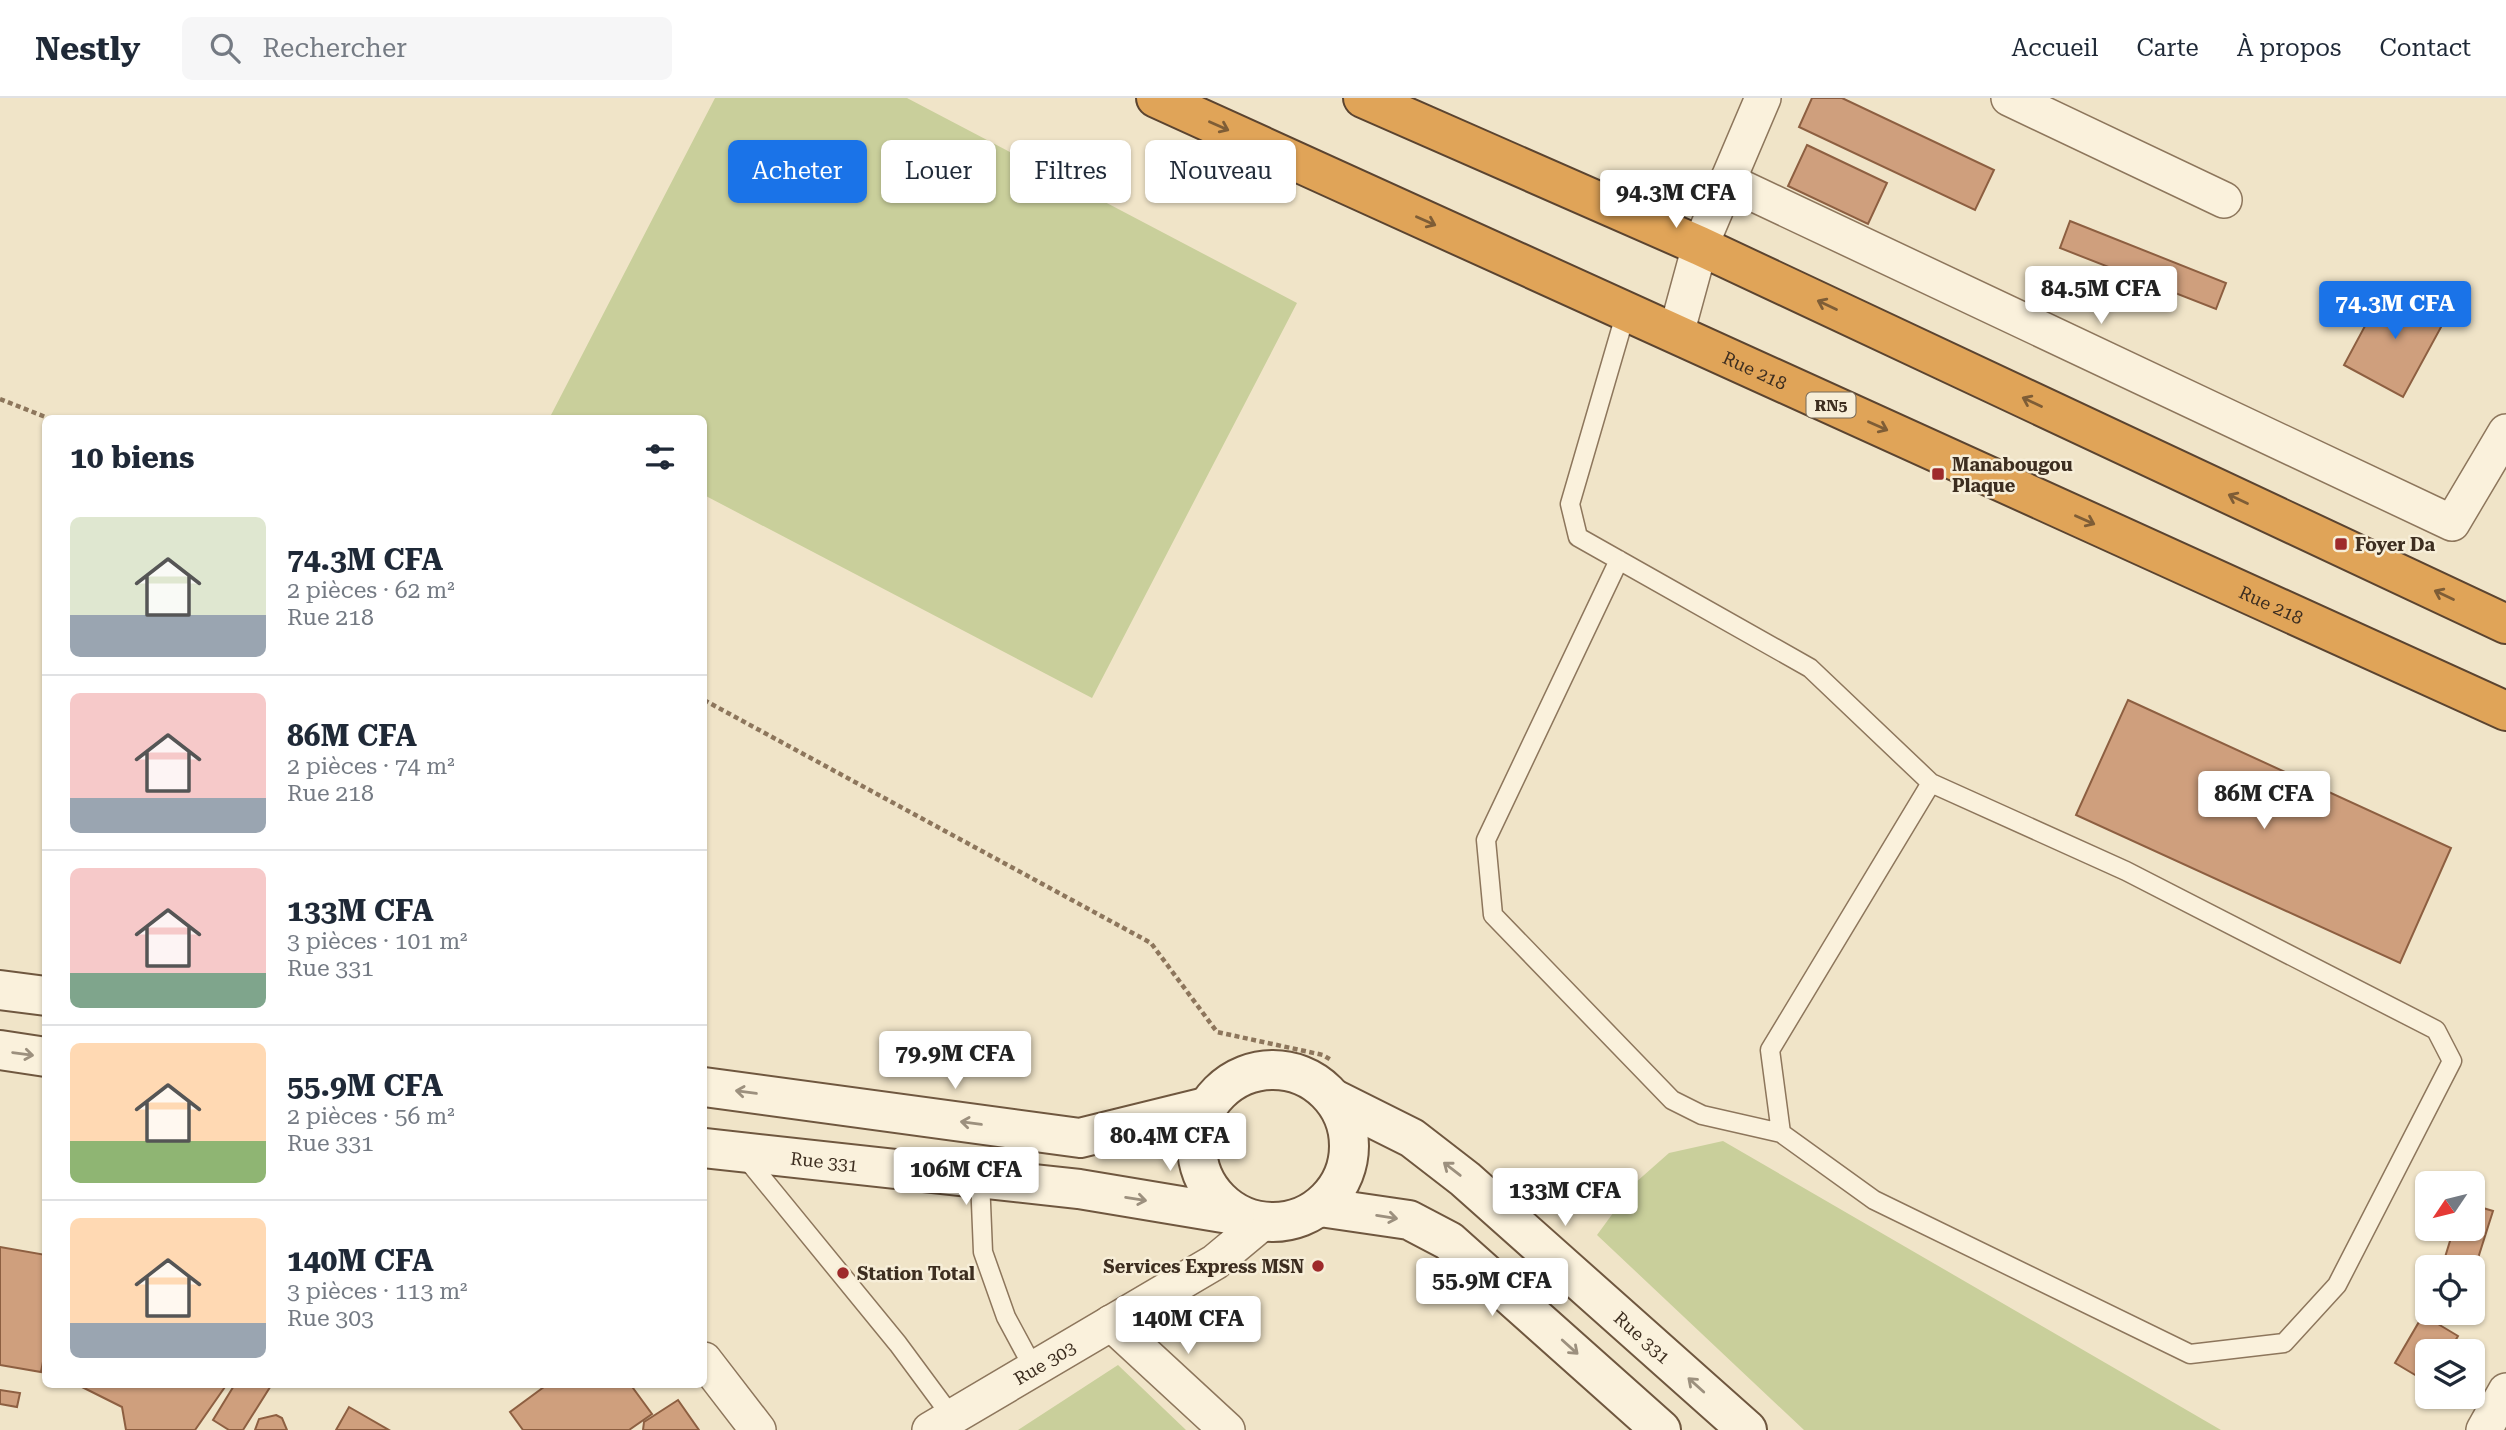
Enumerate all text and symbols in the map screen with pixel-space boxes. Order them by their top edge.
search box [182,17,672,80]
text: Nestly [35,29,140,68]
icon: search [206,29,244,67]
text: Rechercher [262,33,407,63]
text: Accueil [2012,34,2098,62]
text: Carte [2136,34,2199,62]
text: À propos [2237,34,2341,62]
text: Contact [2379,34,2471,62]
one-way arrow [1207,120,1229,133]
chip: Acheter [728,140,867,203]
chip: Louer [881,140,996,203]
chip: Filtres [1010,140,1131,203]
chip: Nouveau [1145,140,1296,203]
pin: 94.3M CFA [1596,170,1756,230]
text: 94.3M CFA [1616,179,1736,206]
one-way arrow [1414,215,1436,228]
pin: 84.5M CFA [2021,266,2181,326]
text: 84.5M CFA [2041,275,2161,302]
pin: 74.3M CFA [2315,282,2475,341]
text: 74.3M CFA [2335,290,2455,317]
one-way arrow [1816,298,1838,311]
street label: Rue 218 [1720,346,1790,394]
road number: RN5 [1806,392,1856,418]
one-way arrow [2022,395,2044,408]
one-way arrow [1867,420,1888,433]
icon: filters [641,438,679,476]
text: 10 biens [70,440,194,475]
place label: Manabougou Plaque [1952,454,2073,496]
marker: Manabougou Plaque [1930,466,1946,482]
one-way arrow [2228,491,2249,505]
one-way arrow [2074,514,2095,527]
place label: Foyer Da [2355,534,2435,555]
marker: Foyer Da [2333,536,2349,552]
text: 74.3M CFA [287,542,443,577]
icon: home [126,545,210,629]
text: 2 pièces · 62 m² [287,577,455,604]
street label: Rue 218 [2236,581,2307,628]
one-way arrow [2434,588,2455,602]
text: Rue 218 [287,604,374,631]
text: 86M CFA [287,718,417,753]
icon: home [126,721,210,805]
text: 2 pièces · 74 m² [287,753,455,780]
pin: 86M CFA [2199,772,2329,831]
text: Rue 218 [287,780,374,807]
text: 86M CFA [2214,780,2314,807]
text: 133M CFA [287,893,434,928]
icon: home [126,896,210,980]
text: 3 pièces · 101 m² [287,928,468,955]
text: Rue 331 [287,955,374,982]
pin: 79.9M CFA [875,1032,1035,1091]
text: 79.9M CFA [895,1040,1015,1067]
one-way arrow [11,1047,34,1060]
text: 55.9M CFA [287,1068,443,1103]
icon: home [126,1071,210,1155]
one-way arrow [735,1086,758,1099]
text: 2 pièces · 56 m² [287,1103,455,1130]
pin: 80.4M CFA [1090,1114,1250,1173]
one-way arrow [961,1117,983,1130]
text: 80.4M CFA [1110,1122,1230,1149]
text: Rue 331 [287,1130,374,1157]
street label: Rue 331 [789,1147,859,1175]
pin: 106M CFA [894,1148,1038,1207]
text: 106M CFA [910,1156,1022,1183]
one-way arrow [1443,1161,1462,1176]
pin: 133M CFA [1493,1168,1637,1228]
north arrow [2415,1171,2485,1241]
map controls [2415,1171,2485,1409]
text: 133M CFA [1509,1177,1621,1204]
one-way arrow [1124,1193,1147,1206]
one-way arrow [1375,1211,1398,1224]
text: 140M CFA [287,1243,434,1278]
icon: home [126,1246,210,1330]
button: locate [2415,1255,2485,1325]
place label: Services Express MSN [1103,1256,1304,1277]
marker: Services Express MSN [1310,1258,1326,1274]
pin: 55.9M CFA [1412,1258,1572,1318]
place label: Station Total [857,1263,975,1284]
marker: Station Total [835,1265,851,1281]
text: 55.9M CFA [1432,1267,1552,1294]
text: 3 pièces · 113 m² [287,1278,468,1305]
pin: 140M CFA [1116,1296,1260,1356]
text: Rue 303 [287,1305,374,1332]
text: 140M CFA [1132,1305,1244,1332]
street label: Rue 331 [1610,1307,1675,1368]
street label: Rue 303 [1010,1336,1079,1389]
one-way arrow [1561,1339,1579,1355]
button: layers [2415,1339,2485,1409]
one-way arrow [1688,1376,1705,1393]

